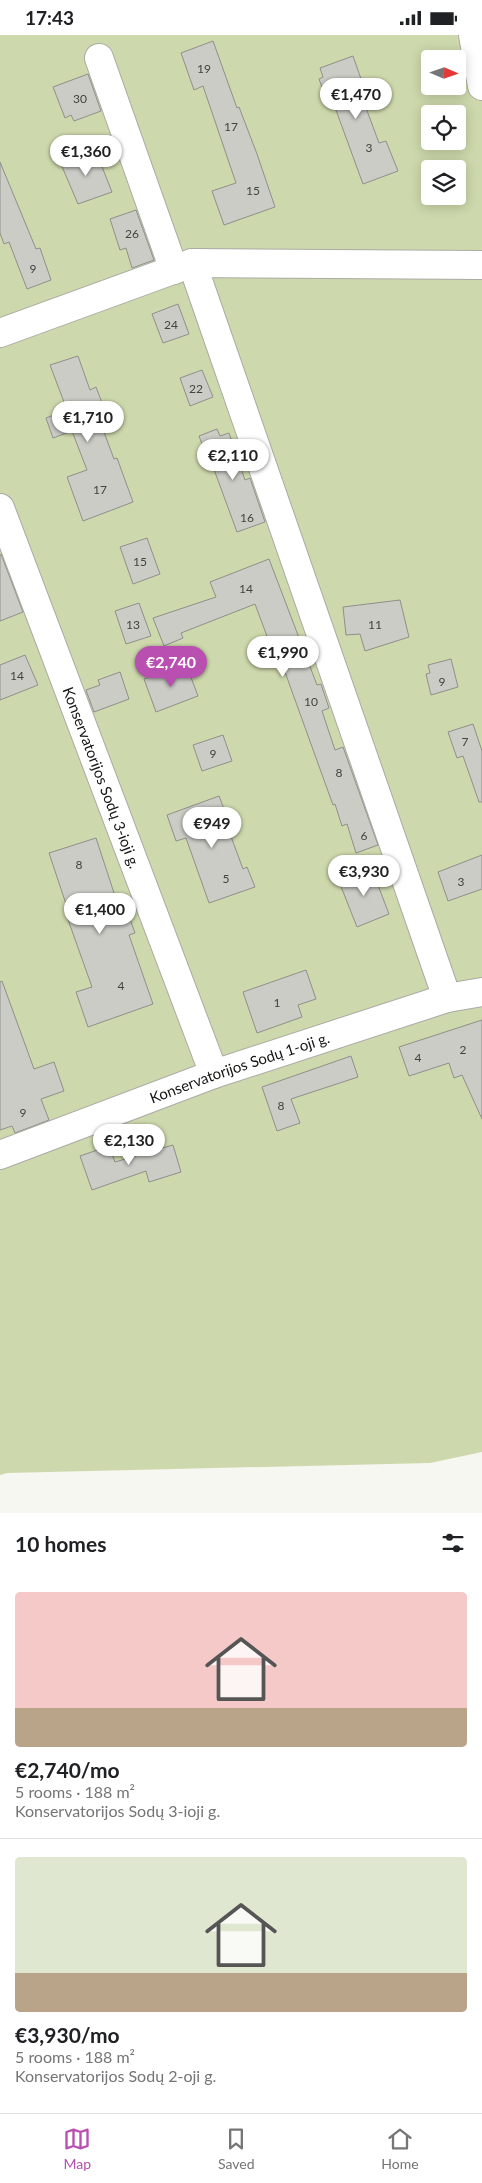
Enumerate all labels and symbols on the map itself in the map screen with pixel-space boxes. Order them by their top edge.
north arrow [421,50,466,95]
house number: 19 [197,61,211,76]
pin: €1,470 [315,77,397,120]
house number: 30 [73,91,87,106]
house number: 17 [224,119,238,134]
pin: €1,360 [45,135,127,177]
house number: 3 [366,140,373,155]
house number: 15 [246,183,260,198]
house number: 26 [125,226,139,241]
house number: 9 [30,261,37,276]
house number: 24 [164,317,178,332]
house number: 22 [189,381,203,396]
pin: €1,710 [47,401,129,443]
pin: €2,110 [192,439,274,481]
house number: 17 [93,482,107,497]
house number: 16 [240,510,254,525]
house number: 15 [133,554,147,569]
house number: 14 [239,581,253,596]
house number: 13 [126,617,140,632]
house number: 11 [368,617,382,632]
pin: €1,990 [242,635,324,678]
pin: €2,740 [130,645,212,688]
house number: 14 [10,668,24,683]
house number: 9 [439,674,446,689]
street label: Konservatorijos Sodų 3-ioji g. [59,684,144,871]
house number: 10 [304,694,318,709]
house number: 7 [462,734,469,749]
house number: 9 [210,746,217,761]
house number: 8 [336,765,343,780]
pin: €949 [182,807,242,849]
house number: 6 [361,828,368,843]
pin: €3,930 [323,855,405,897]
house number: 8 [76,857,83,872]
house number: 5 [223,871,230,886]
house number: 3 [458,874,465,889]
pin: €1,400 [59,893,141,935]
house number: 4 [118,978,125,993]
house number: 1 [274,995,281,1010]
street label: Konservatorijos Sodų 1-oji g. [147,1028,332,1107]
house number: 2 [460,1042,467,1057]
house number: 4 [415,1050,422,1065]
house number: 8 [278,1098,285,1113]
house number: 9 [20,1105,27,1120]
pin: €2,130 [88,1123,170,1166]

